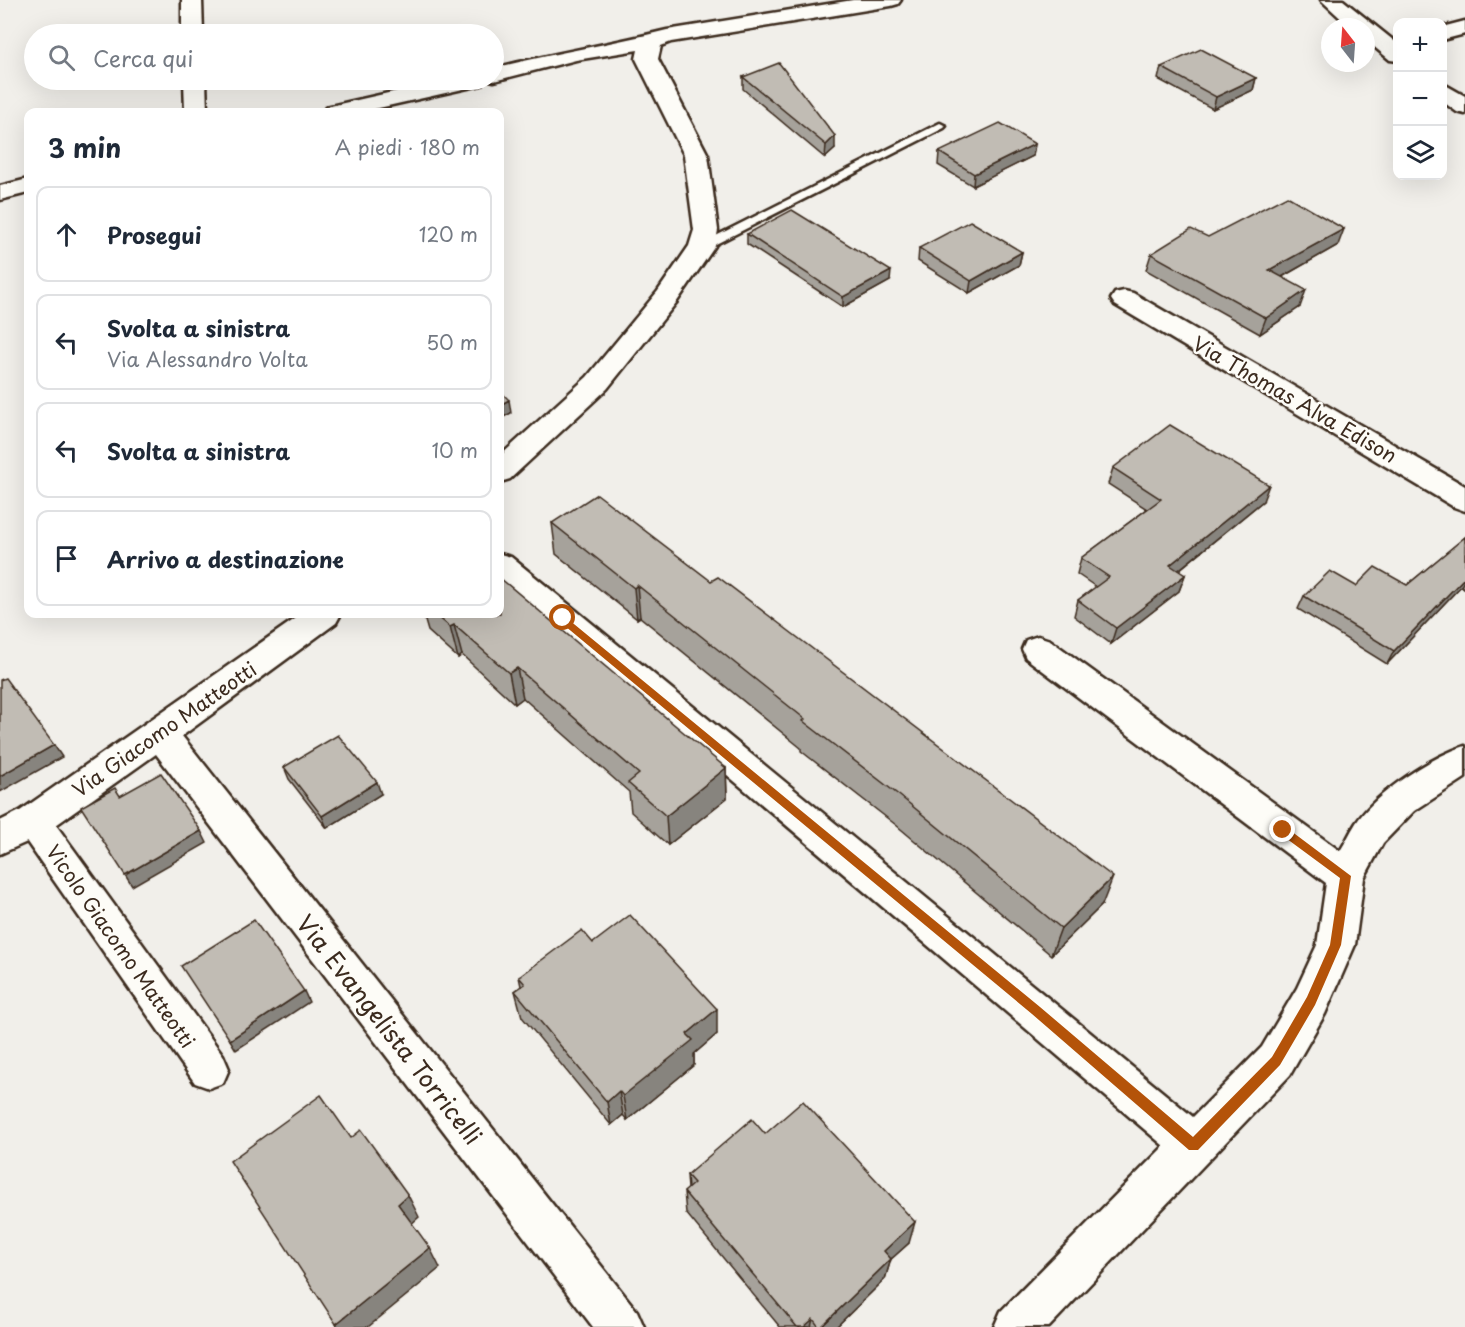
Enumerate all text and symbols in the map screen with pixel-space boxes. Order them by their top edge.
north arrow [1321,18,1375,72]
map controls [1393,18,1447,180]
button: + [1393,18,1447,72]
search box [24,24,504,90]
icon: search [45,41,78,74]
text: Cerca qui [93,41,193,74]
button: − [1393,72,1447,126]
button: layers [1393,126,1447,180]
text: 3 min [48,128,121,167]
text: A piedi · 180 m [335,132,480,162]
icon: ahead [50,218,83,251]
text: Prosegui [107,218,201,251]
text: 120 m [419,219,478,249]
text: Svolta a sinistra [107,311,290,344]
icon: left [50,326,83,359]
text: 50 m [426,327,478,357]
street label: Via Thomas Alva Edison [1187,328,1403,470]
text: Via Alessandro Volta [107,344,308,374]
icon: left [50,434,83,467]
text: Svolta a sinistra [107,434,290,467]
text: 10 m [431,435,478,465]
icon: arrive [50,542,83,575]
text: Arrivo a destinazione [107,542,344,575]
route start [549,604,575,630]
street label: Via Giacomo Matteotti [66,654,262,804]
route end [1269,816,1295,842]
street label: Vicolo Giacomo Matteotti [39,838,203,1054]
street label: Via Evangelista Torricelli [289,906,491,1152]

